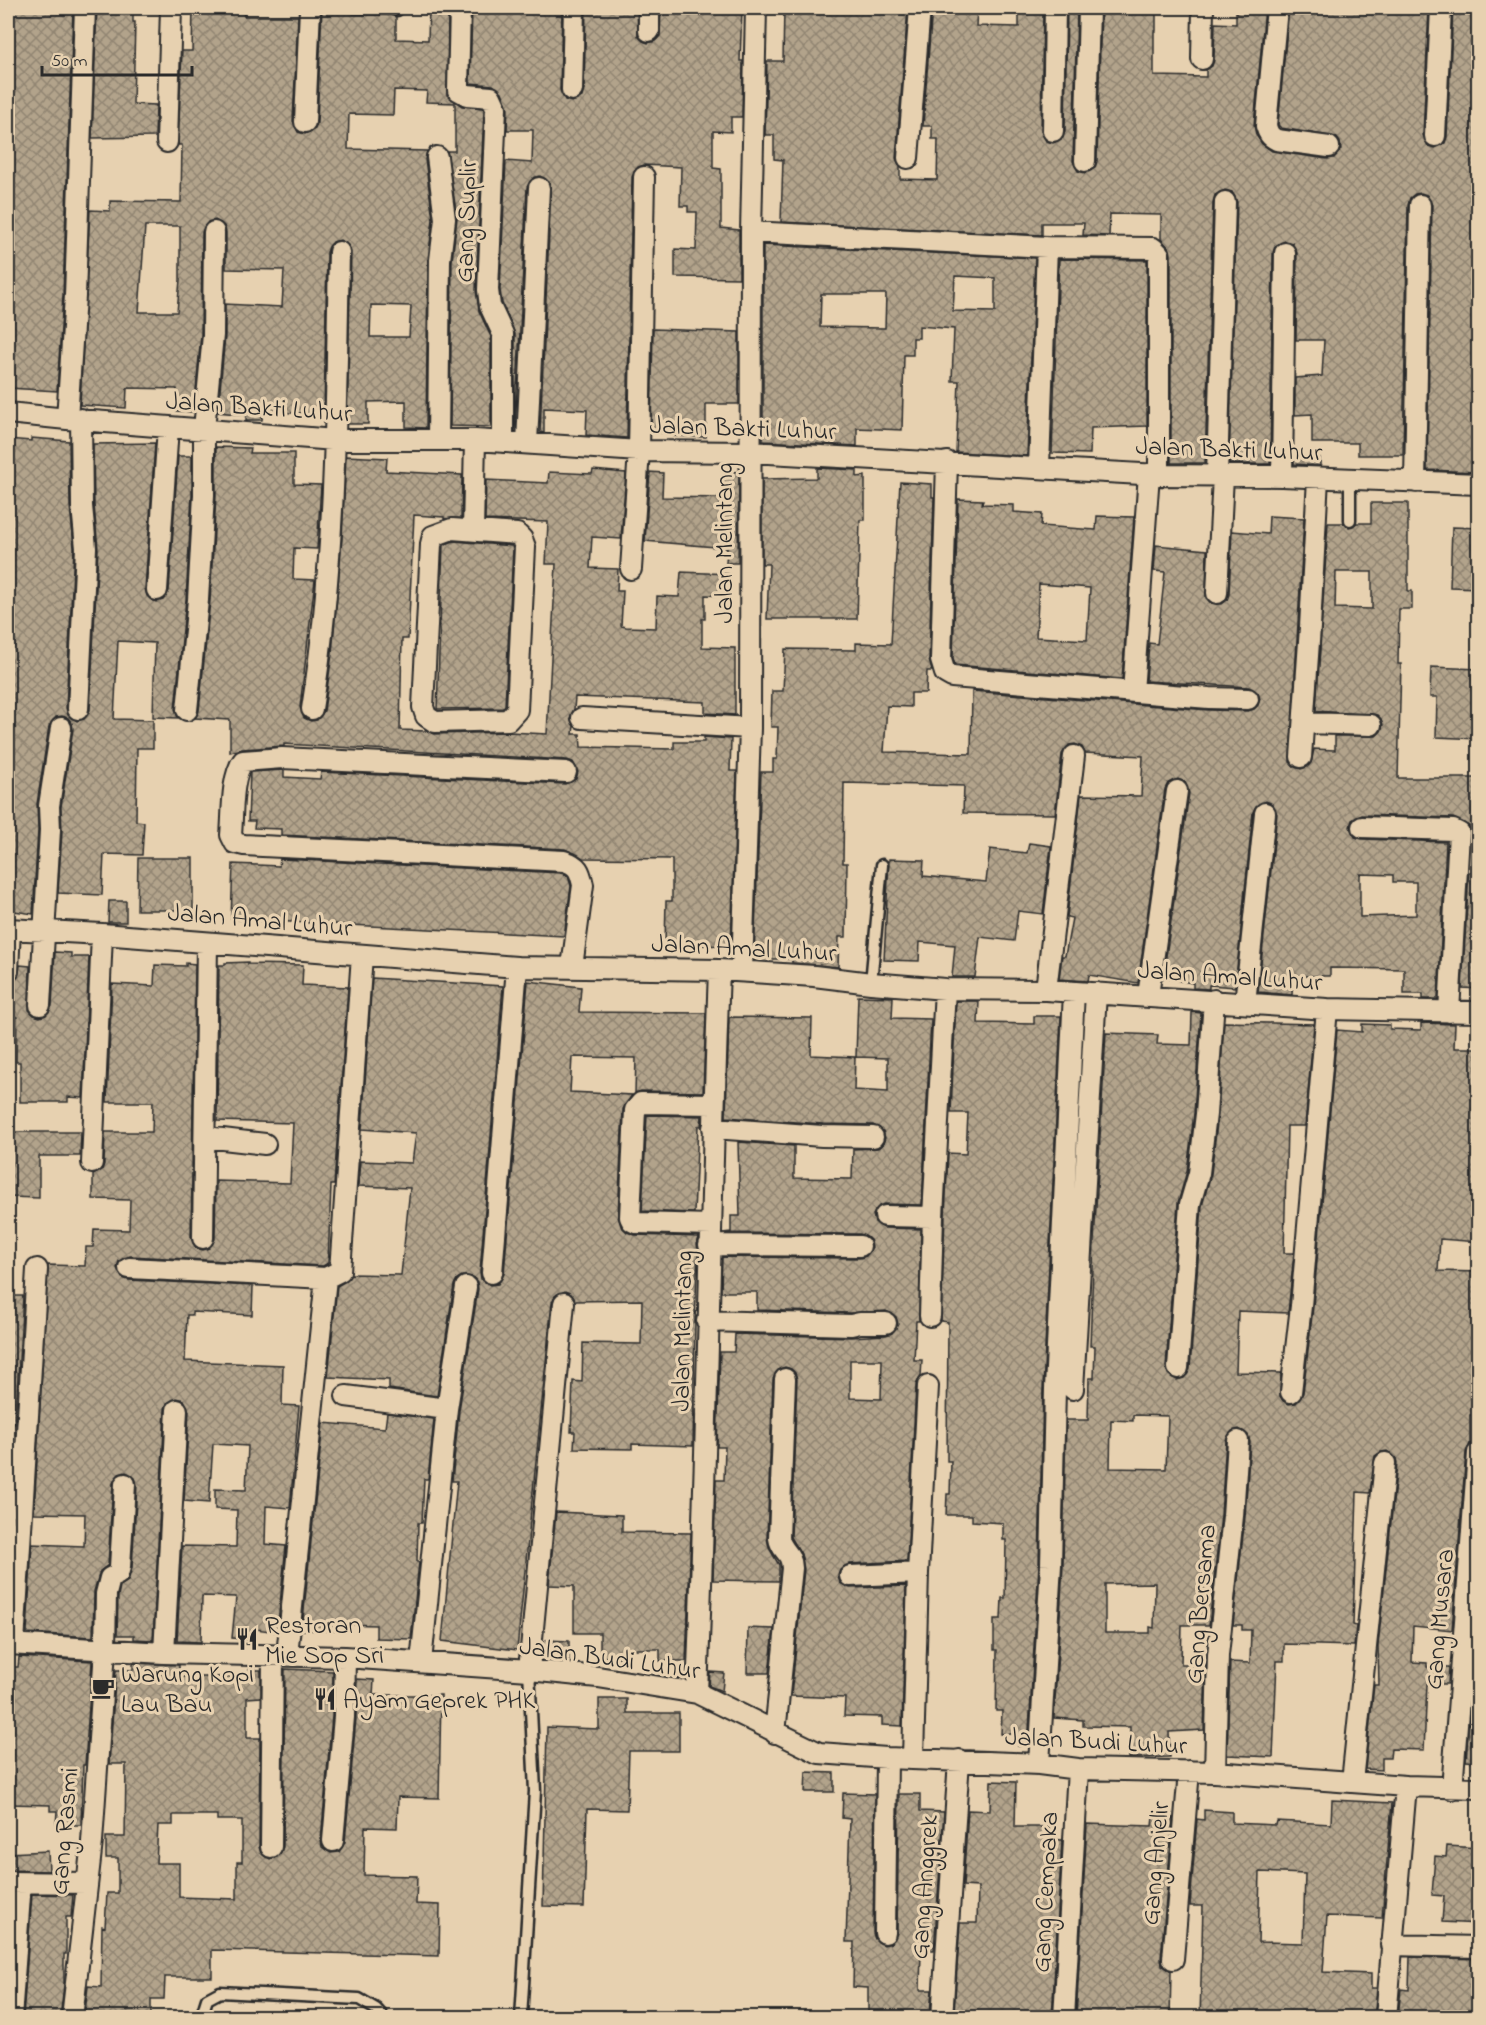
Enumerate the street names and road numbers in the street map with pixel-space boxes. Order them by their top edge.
street label: Gang Suplir [447,158,489,283]
street label: Jalan Bakti Luhur [164,384,354,435]
street label: Jalan Bakti Luhur [649,408,838,452]
street label: Jalan Bakti Luhur [1135,429,1324,473]
street label: Jalan Melintang [707,462,745,624]
street label: Jalan Amal Luhur [166,895,355,949]
street label: Jalan Amal Luhur [650,926,838,974]
street label: Jalan Amal Luhur [1136,953,1324,1003]
street label: Jalan Melintang [664,1250,704,1412]
street label: Gang Bersama [1176,1523,1228,1686]
street label: Gang Musara [1416,1547,1466,1691]
street label: Jalan Budi Luhur [517,1628,703,1692]
street label: Jalan Budi Luhur [1004,1719,1189,1767]
street label: Gang Rasmi [41,1766,90,1897]
street label: Gang Anjelir [1133,1799,1181,1927]
street label: Gang Cempaka [1024,1811,1070,1974]
street label: Gang Anggrek [902,1813,950,1961]

